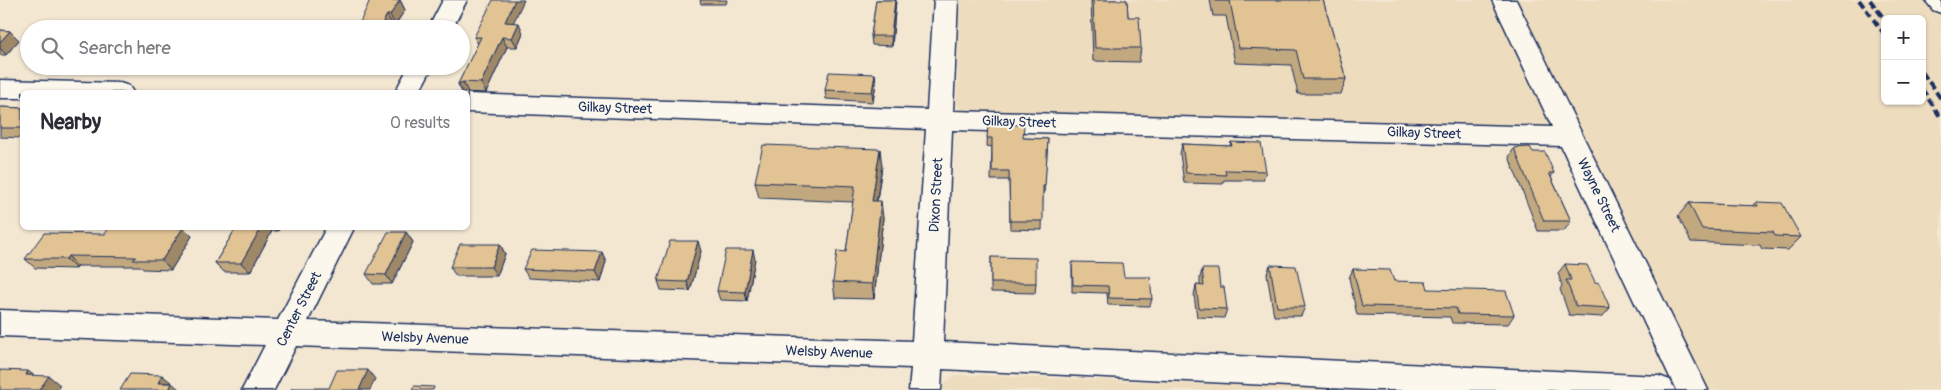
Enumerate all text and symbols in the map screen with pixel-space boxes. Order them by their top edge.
map controls [1881,15,1926,105]
button: + [1881,15,1926,60]
search box [20,20,470,75]
icon: search [38,34,66,62]
text: Search here [78,36,171,60]
button: − [1881,60,1926,105]
street label: Gilkay Street [577,98,653,118]
text: Nearby [40,109,101,136]
street label: Gilkay Street [981,112,1057,132]
text: 0 results [390,113,450,133]
street label: Gilkay Street [1386,123,1462,143]
street label: Wayne Street [1574,155,1624,235]
street label: Dixon Street [926,157,946,233]
street label: Center Street [273,268,325,349]
street label: Welsby Avenue [381,328,469,348]
street label: Welsby Avenue [785,342,873,362]

